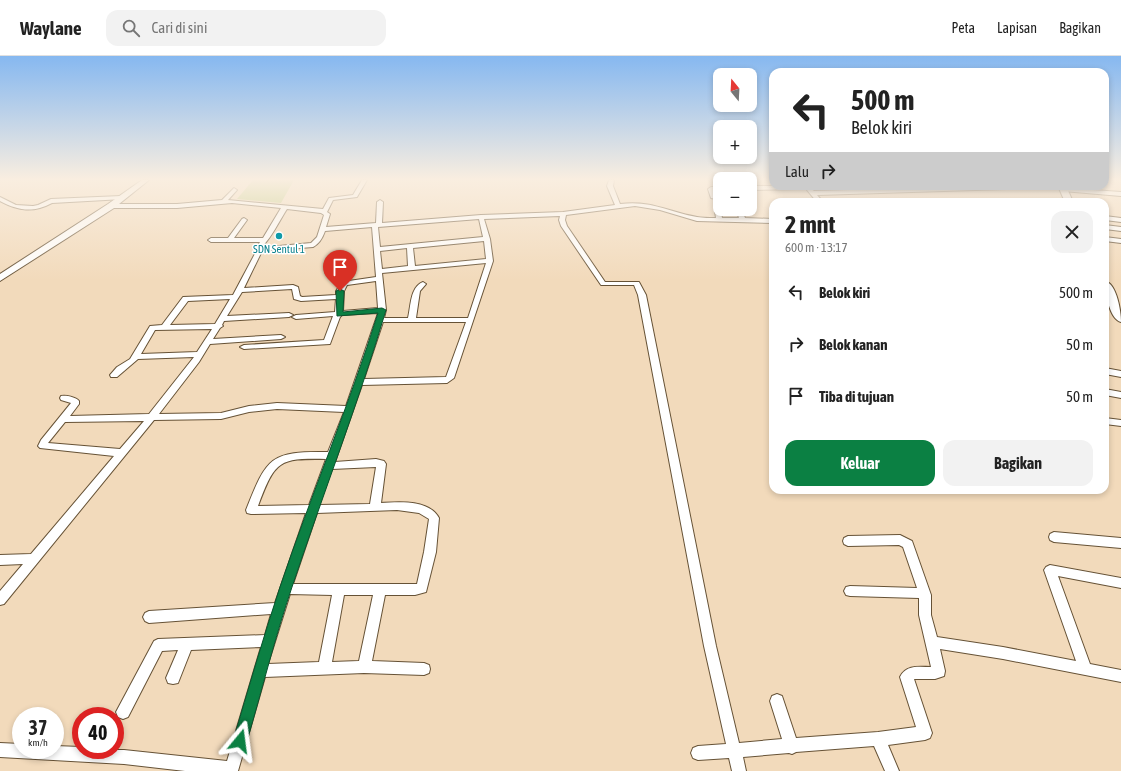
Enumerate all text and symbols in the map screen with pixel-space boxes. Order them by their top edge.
search box [106,10,386,46]
text: Waylane [20,17,82,39]
icon: search [120,17,142,39]
text: Cari di sini [152,19,207,36]
text: Peta [951,20,975,36]
text: Lapisan [997,20,1037,36]
text: Bagikan [1059,20,1101,36]
north arrow [713,68,757,112]
map controls [713,68,757,216]
icon: left [785,84,837,136]
text: 500 m [851,84,914,116]
text: Belok kiri [851,117,912,138]
button: + [713,120,757,164]
icon: right [817,160,839,182]
text: Lalu [785,163,809,180]
button: − [713,172,757,216]
text: 2 mnt [785,211,835,238]
button: close [1051,211,1093,253]
marker: SDN Sentul 1 [274,231,284,241]
text: 600 m · 13:17 [785,240,848,255]
place label: SDN Sentul 1 [253,243,305,255]
pin [323,250,357,291]
icon: arrive [329,256,351,278]
icon: left [785,281,807,303]
text: Belok kiri [819,284,870,301]
text: 500 m [1059,284,1093,301]
icon: right [785,333,807,355]
text: Belok kanan [819,336,888,353]
text: 50 m [1066,336,1093,353]
icon: arrive [785,385,807,407]
text: Tiba di tujuan [819,388,894,405]
text: 50 m [1066,388,1093,405]
button: Keluar [785,440,935,486]
button: Bagikan [943,440,1093,486]
speed limit sign: 40 [72,707,124,759]
text: 37 [29,716,47,739]
position arrow [219,720,261,762]
text: km/h [28,737,48,748]

